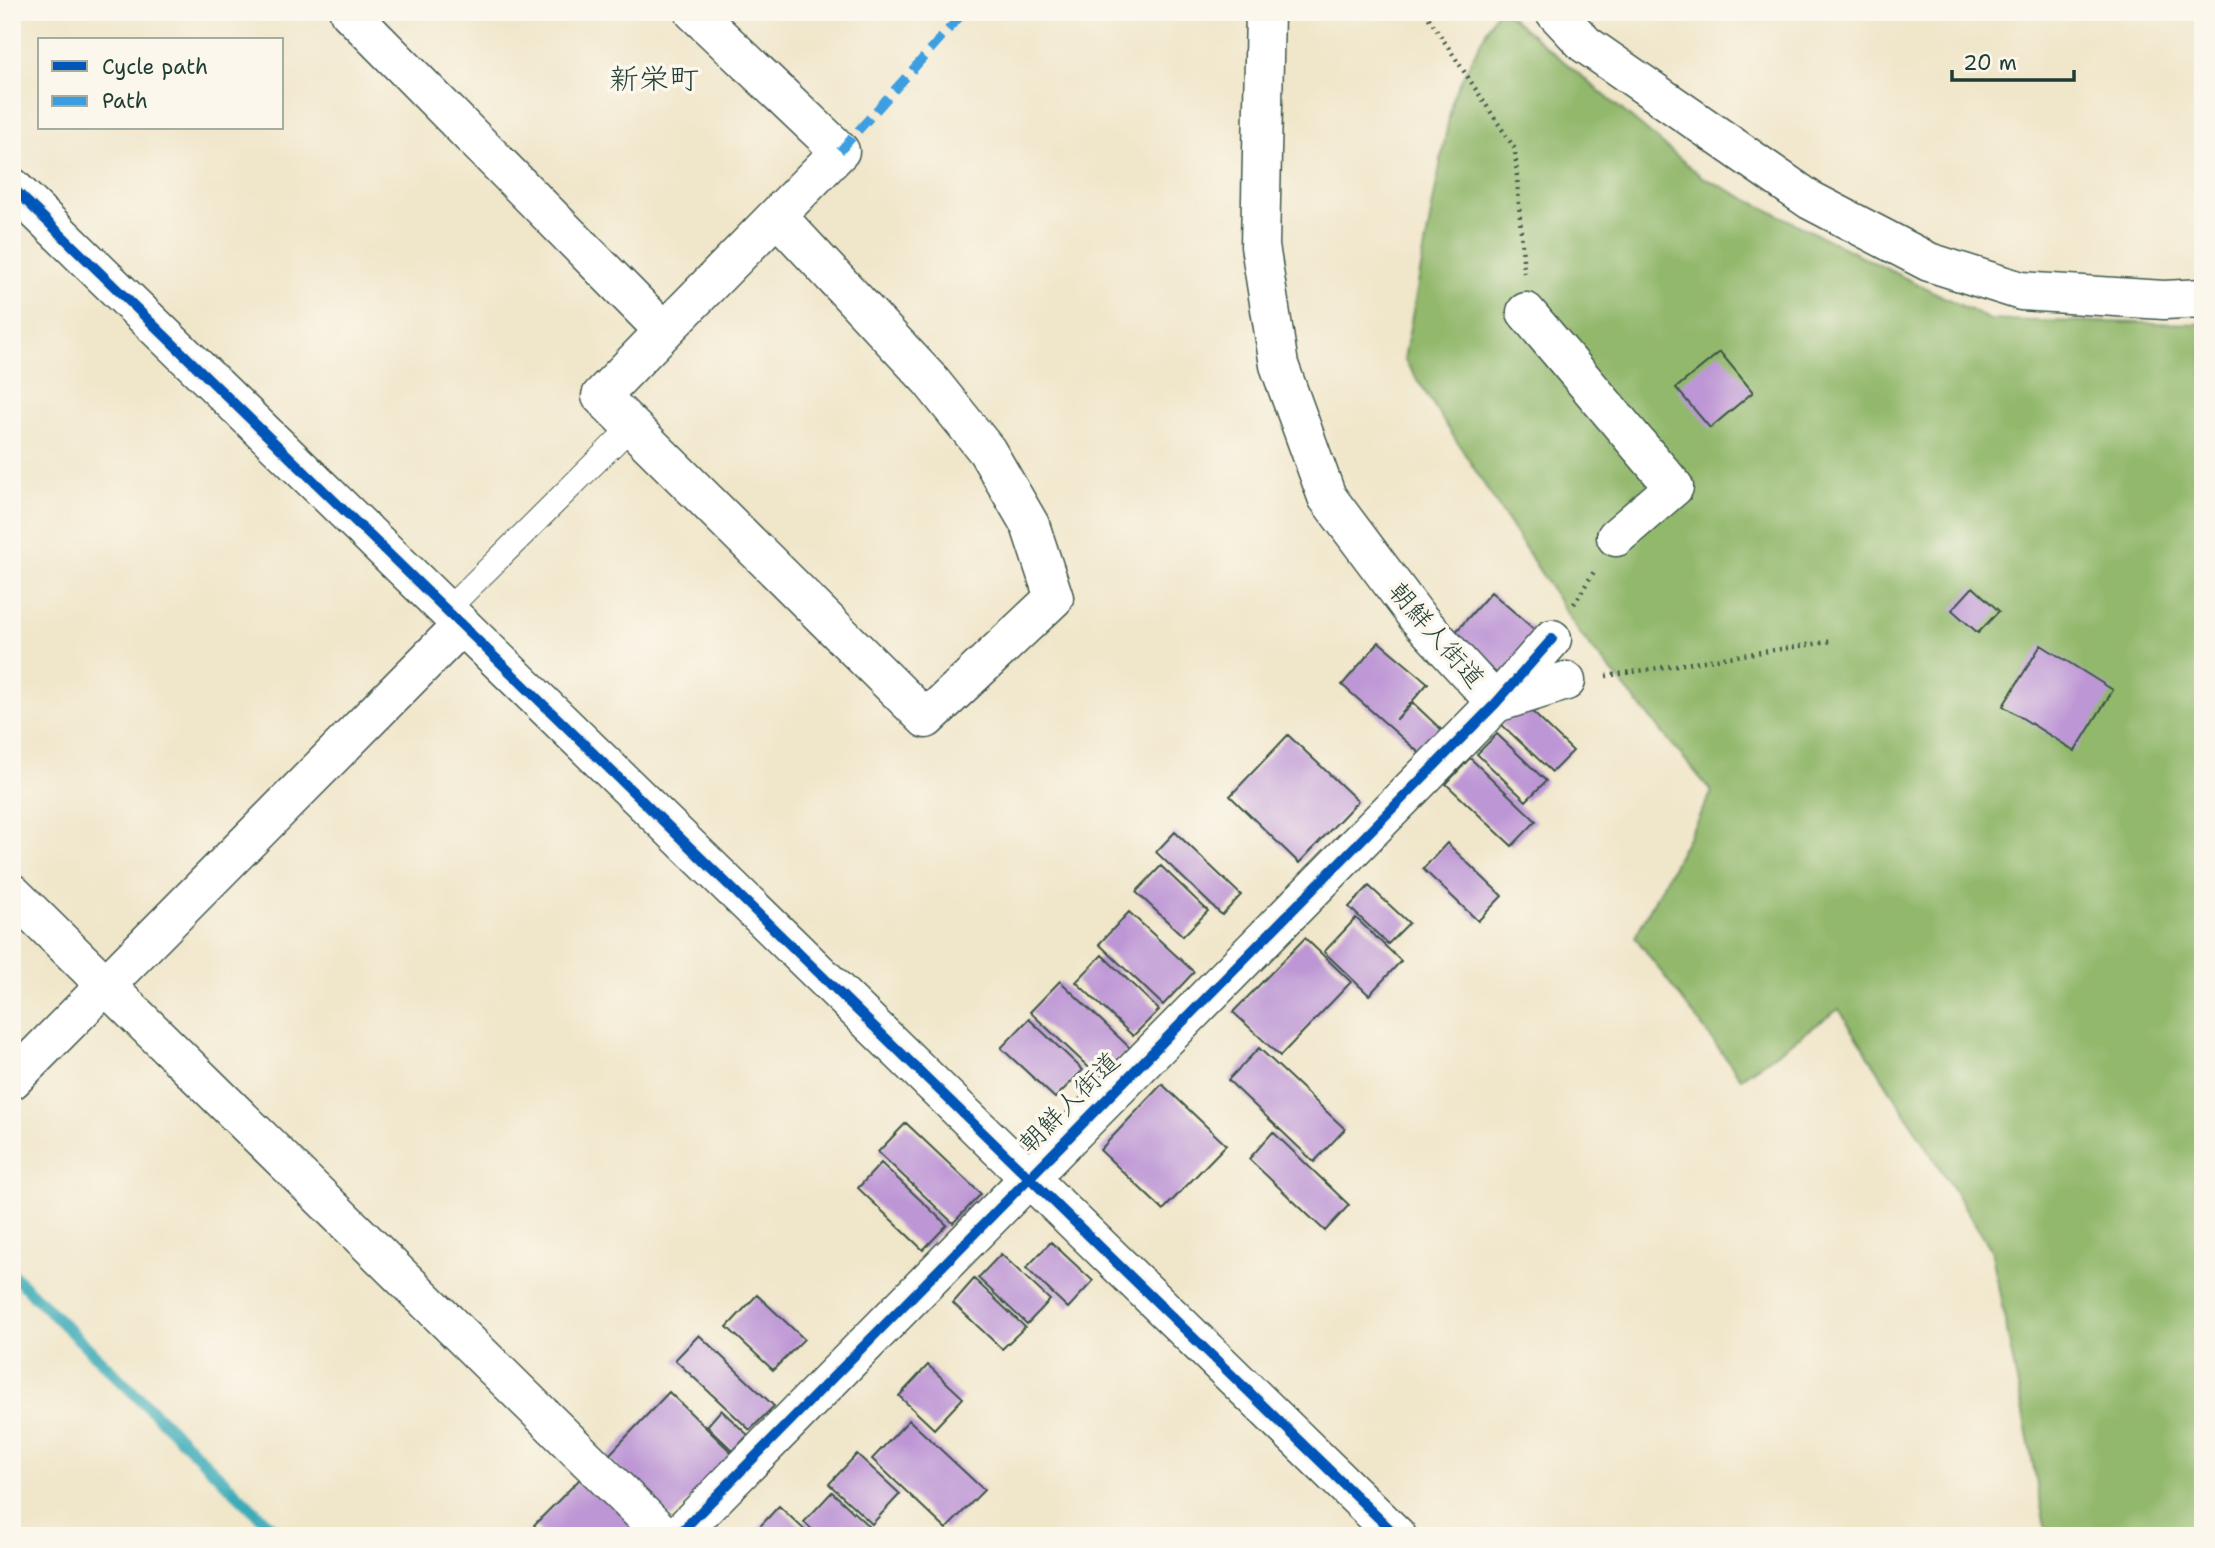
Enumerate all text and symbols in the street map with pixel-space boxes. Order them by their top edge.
legend [38,38,284,130]
scale bar [1952,38,2075,82]
text: 20 m [1963,49,2017,77]
text: Cycle path [102,53,208,81]
district label: 新栄町 [609,58,699,99]
text: Path [102,87,148,115]
street label: 朝鮮人街道 [1382,574,1493,695]
street label: 朝鮮人街道 [1010,1043,1127,1160]

